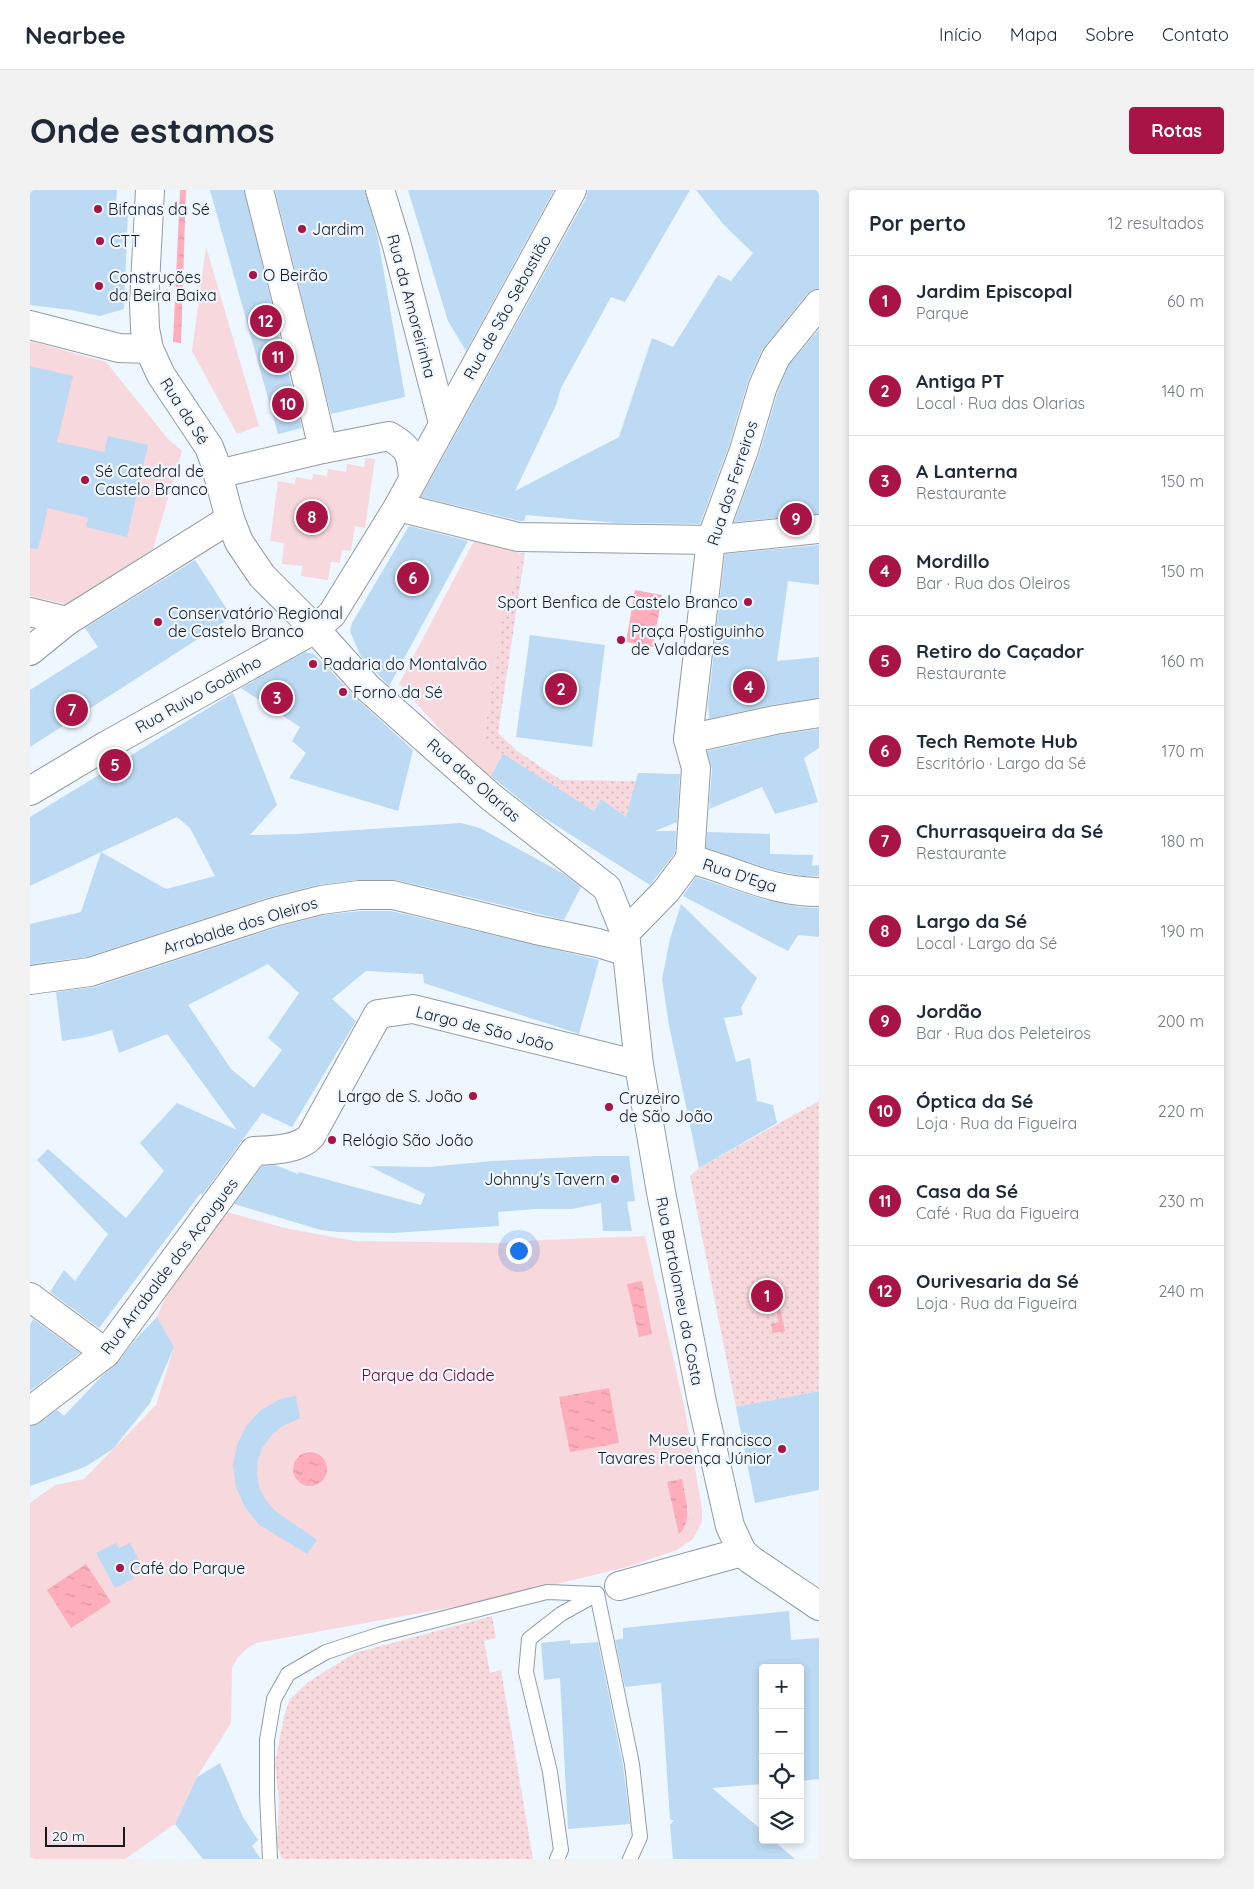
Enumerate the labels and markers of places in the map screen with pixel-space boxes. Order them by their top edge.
place label: Bifanas da Sé [108,199,210,219]
marker: Bifanas da Sé [92,203,104,215]
place label: Jardim [312,219,364,239]
marker: Jardim [296,223,308,235]
place label: CTT [110,231,141,251]
marker: CTT [94,235,106,247]
place label: O Beirão [263,265,328,285]
place label: Construções da Beira Baixa [109,267,217,305]
marker: O Beirão [247,269,259,281]
marker: Construções da Beira Baixa [93,280,105,292]
pin: 12 [250,302,282,340]
pin: 11 [262,338,294,376]
pin: 10 [272,385,304,423]
place label: Sé Catedral de Castelo Branco [95,461,208,499]
marker: Sé Catedral de Castelo Branco [79,474,91,486]
pin: 8 [296,498,328,536]
pin: 9 [780,500,812,538]
pin: 6 [397,559,429,597]
place label: Sport Benfica de Castelo Branco [498,592,738,612]
marker: Sport Benfica de Castelo Branco [742,596,754,608]
place label: Conservatório Regional de Castelo Branco [168,603,343,641]
marker: Conservatório Regional de Castelo Branco [152,616,164,628]
place label: Praça Postiguinho de Valadares [631,621,764,659]
marker: Praça Postiguinho de Valadares [615,634,627,646]
place label: Padaria do Montalvão [323,654,487,674]
marker: Padaria do Montalvão [307,658,319,670]
pin: 4 [733,668,765,706]
pin: 2 [545,670,577,708]
pin: 3 [261,679,293,717]
place label: Forno da Sé [353,682,443,702]
marker: Forno da Sé [337,686,349,698]
pin: 7 [56,691,88,729]
pin: 5 [99,746,131,784]
place label: Largo de S. João [338,1086,463,1106]
place label: Cruzeiro de São João [619,1088,713,1126]
marker: Largo de S. João [467,1090,479,1102]
marker: Cruzeiro de São João [603,1101,615,1113]
place label: Relógio São João [342,1130,473,1150]
marker: Relógio São João [326,1134,338,1146]
place label: Johnny's Tavern [484,1169,605,1189]
marker: Johnny's Tavern [609,1173,621,1185]
pin: 1 [751,1277,783,1315]
place label: Museu Francisco Tavares Proença Júnior [597,1430,772,1468]
marker: Museu Francisco Tavares Proença Júnior [776,1443,788,1455]
place label: Café do Parque [130,1558,245,1578]
marker: Café do Parque [114,1562,126,1574]

